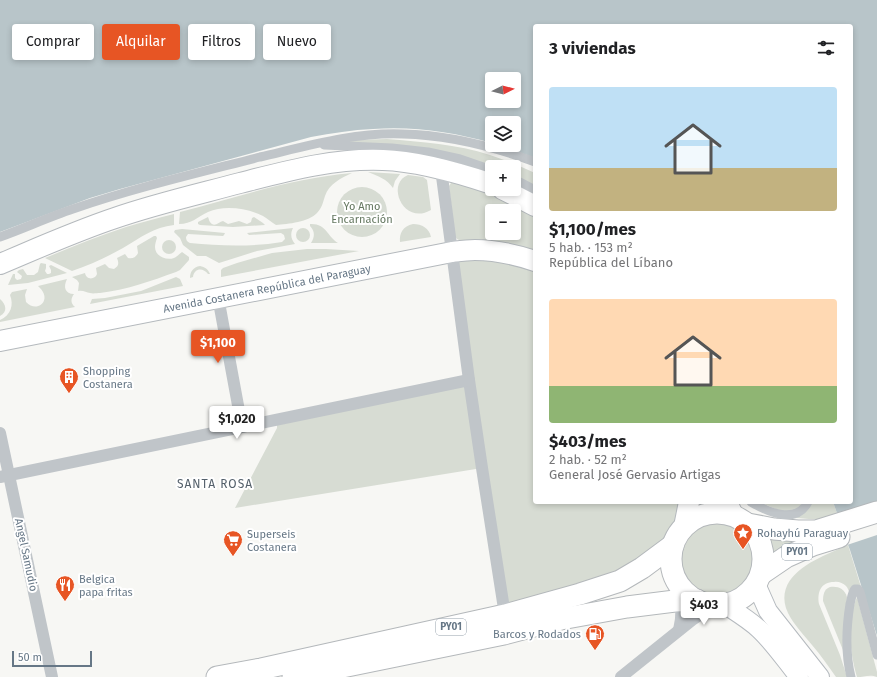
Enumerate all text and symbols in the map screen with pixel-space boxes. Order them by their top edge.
chip: Comprar [12,24,94,60]
chip: Alquilar [102,24,180,60]
chip: Filtros [188,24,255,60]
chip: Nuevo [263,24,331,60]
icon: filters [815,37,837,59]
text: 3 viviendas [549,38,636,59]
north arrow [485,72,521,108]
map controls [485,72,521,240]
icon: home [657,113,729,185]
button: layers [485,116,521,152]
button: + [485,160,521,196]
park label: Yo Amo Encarnación [331,200,393,226]
button: − [485,204,521,240]
text: $1,100/mes [549,219,636,240]
text: 5 hab. · 153 m² [549,240,633,255]
text: República del Líbano [549,255,673,270]
street label: Avenida Costanera República del Paraguay [162,262,372,315]
icon: home [657,325,729,397]
pin: $1,100 [185,330,251,364]
text: $1,100 [200,335,236,350]
place label: Shopping Costanera [83,365,133,391]
building icon: Shopping Costanera [58,366,80,394]
pin: $1,020 [204,406,270,440]
text: $1,020 [218,411,256,426]
text: $403/mes [549,431,627,452]
text: 2 hab. · 52 m² [549,452,627,467]
text: General José Gervasio Artigas [549,467,720,482]
district label: SANTA ROSA [177,477,253,491]
street label: Angel Samudio [12,517,40,593]
place icon: Rohayhú Paraguay [732,522,754,550]
place label: Rohayhú Paraguay [757,527,849,540]
place label: Superseis Costanera [247,528,297,554]
supermarket icon: Superseis Costanera [222,529,244,557]
road number: PY01 [782,544,812,560]
place label: Belgica papa fritas [79,573,133,599]
restaurant icon: Belgica papa fritas [54,574,76,602]
pin: $403 [680,592,728,626]
text: $403 [690,597,718,612]
road number: PY01 [436,619,466,635]
fuel station icon: Barcos y Rodados [584,623,606,651]
place label: Barcos y Rodados [493,628,581,641]
scale bar [12,649,92,668]
text: 50 m [18,651,42,664]

